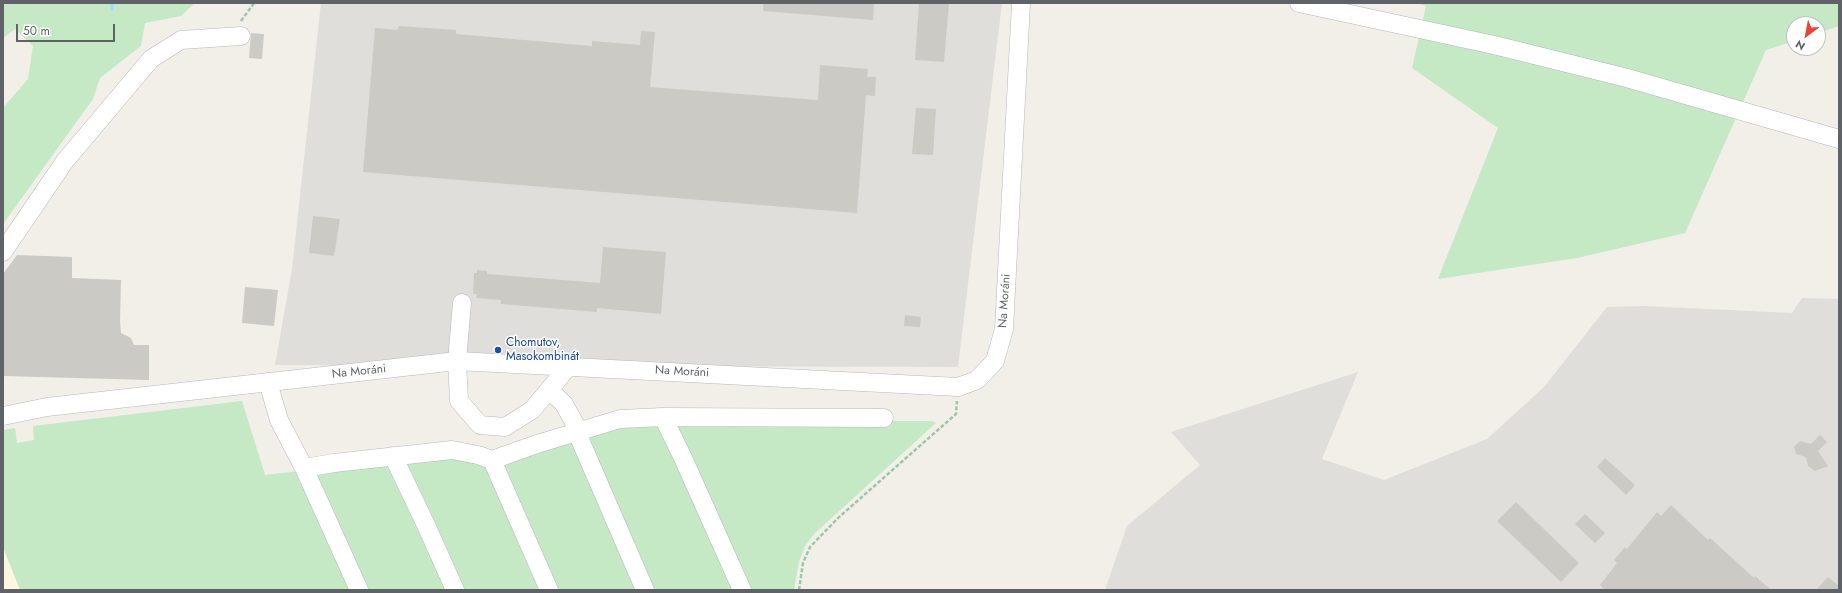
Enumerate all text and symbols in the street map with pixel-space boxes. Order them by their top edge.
scale bar [18,16,117,42]
north arrow [1786,16,1826,56]
text: 50 m [23,22,50,40]
text: N [1792,36,1808,54]
street label: Na Moráni [996,273,1014,329]
place label: Chomutov, Masokombinát [506,336,579,364]
marker: Chomutov, Masokombinát [493,345,503,355]
street label: Na Moráni [331,362,387,382]
street label: Na Moráni [655,363,709,381]

